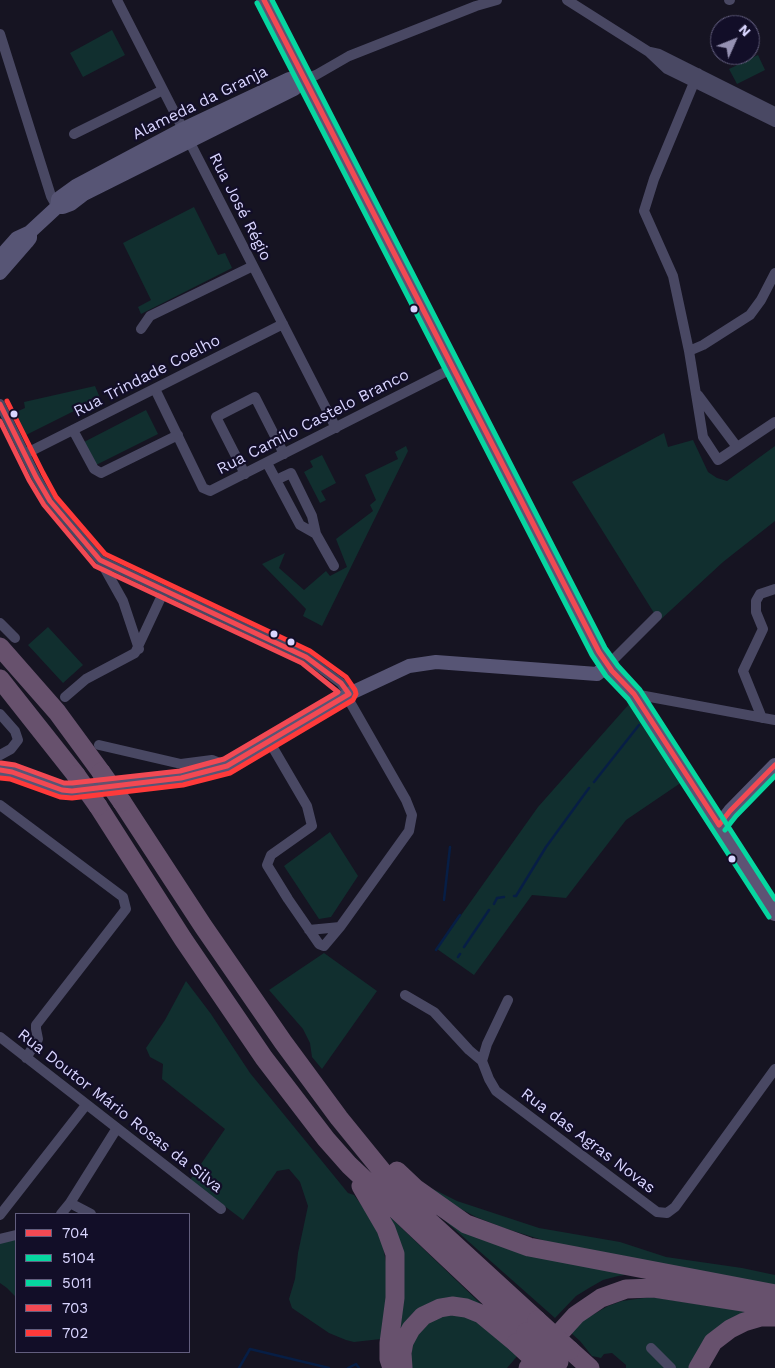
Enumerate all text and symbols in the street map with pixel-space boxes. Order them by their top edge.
north arrow [710,15,760,65]
text: N [736,21,754,40]
street label: Alameda da Granja [129,62,271,144]
street label: Rua José Régio [205,150,275,264]
unlabelled marker [409,304,419,314]
street label: Rua Trindade Coelho [70,331,224,421]
street label: Rua Camilo Castelo Branco [214,365,412,479]
unlabelled marker [9,409,19,419]
unlabelled marker [269,629,279,639]
unlabelled marker [286,637,296,647]
unlabelled marker [727,854,737,864]
street label: Rua Doutor Mário Rosas da Silva [14,1025,226,1197]
street label: Rua das Agras Novas [517,1084,659,1198]
legend [15,1213,190,1353]
text: 704 [62,1224,89,1242]
text: 5104 [62,1249,95,1267]
text: 5011 [62,1274,92,1292]
text: 703 [62,1299,88,1317]
text: 702 [62,1324,88,1342]

